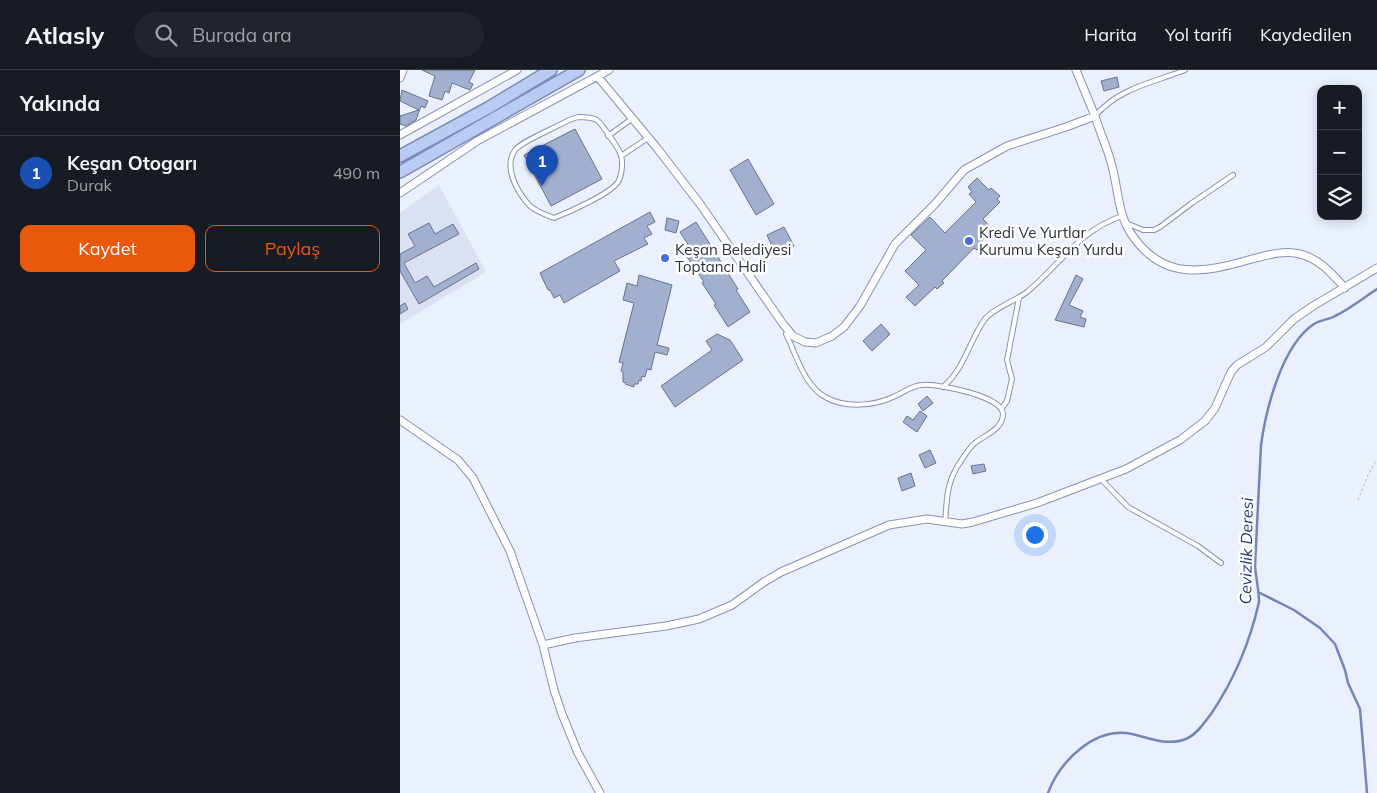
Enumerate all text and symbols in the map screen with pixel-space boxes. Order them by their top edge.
search box [134,12,484,57]
text: Atlasly [25,20,104,50]
icon: search [152,21,180,49]
text: Burada ara [192,23,292,47]
text: Harita [1084,23,1137,46]
text: Yol tarifi [1165,23,1232,46]
text: Kaydedilen [1260,23,1352,46]
map controls [1317,85,1362,220]
button: + [1317,85,1362,130]
text: Yakında [20,90,100,116]
button: − [1317,130,1362,175]
pin: 1 [526,145,558,186]
text: Keşan Otogarı [67,151,197,175]
text: 1 [31,163,41,183]
text: 490 m [333,163,380,183]
text: Durak [67,175,112,195]
button: layers [1317,175,1362,220]
place label: Kredi Ve Yurtlar Kurumu Keşan Yurdu [979,223,1123,259]
button: Kaydet [20,225,195,272]
button: Paylaş [205,225,380,272]
marker: Kredi Ve Yurtlar Kurumu Keşan Yurdu [963,235,975,247]
place label: Keşan Belediyesi Toptancı Hali [675,240,791,276]
marker: Keşan Belediyesi Toptancı Hali [659,252,671,264]
water label: Cevizlik Deresi [1235,497,1257,604]
your location [1022,522,1048,548]

